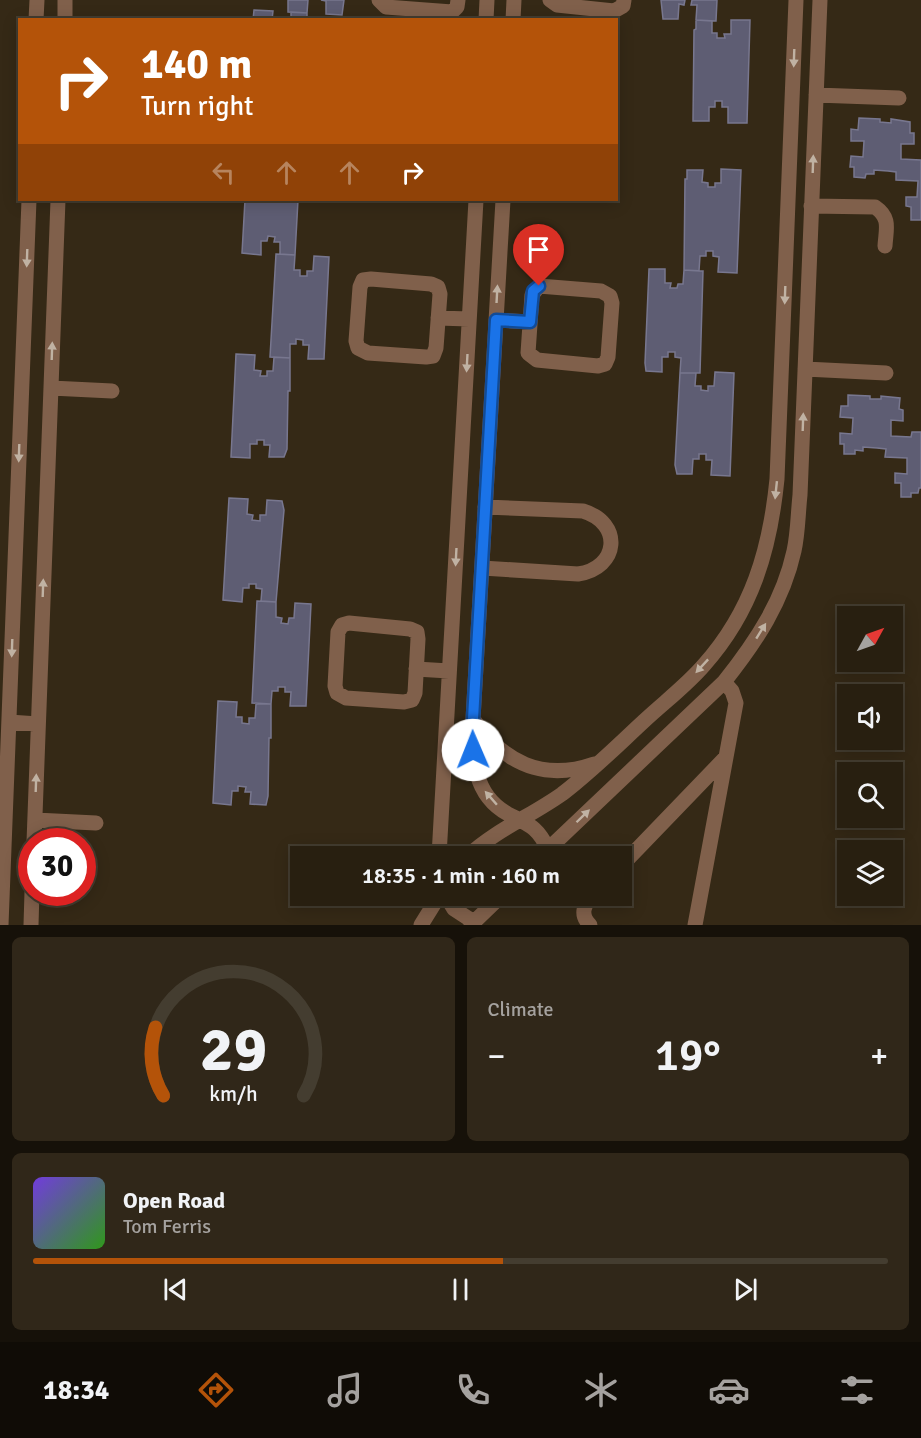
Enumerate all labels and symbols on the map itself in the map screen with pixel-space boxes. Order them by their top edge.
one-way arrow [790,49,799,68]
one-way arrow [808,155,818,174]
pin [513,224,564,286]
one-way arrow [22,248,31,267]
one-way arrow [493,284,502,303]
one-way arrow [780,286,789,305]
one-way arrow [48,342,57,361]
one-way arrow [462,353,471,372]
one-way arrow [798,412,807,431]
one-way arrow [15,443,24,462]
one-way arrow [771,481,781,500]
one-way arrow [451,548,460,567]
one-way arrow [39,579,48,598]
north arrow [837,606,903,672]
one-way arrow [756,623,767,639]
one-way arrow [7,638,16,657]
one-way arrow [696,658,709,673]
position arrow [441,718,505,782]
one-way arrow [31,774,41,793]
one-way arrow [485,791,498,806]
one-way arrow [575,810,590,823]
speed limit sign: 30 [18,828,96,906]

